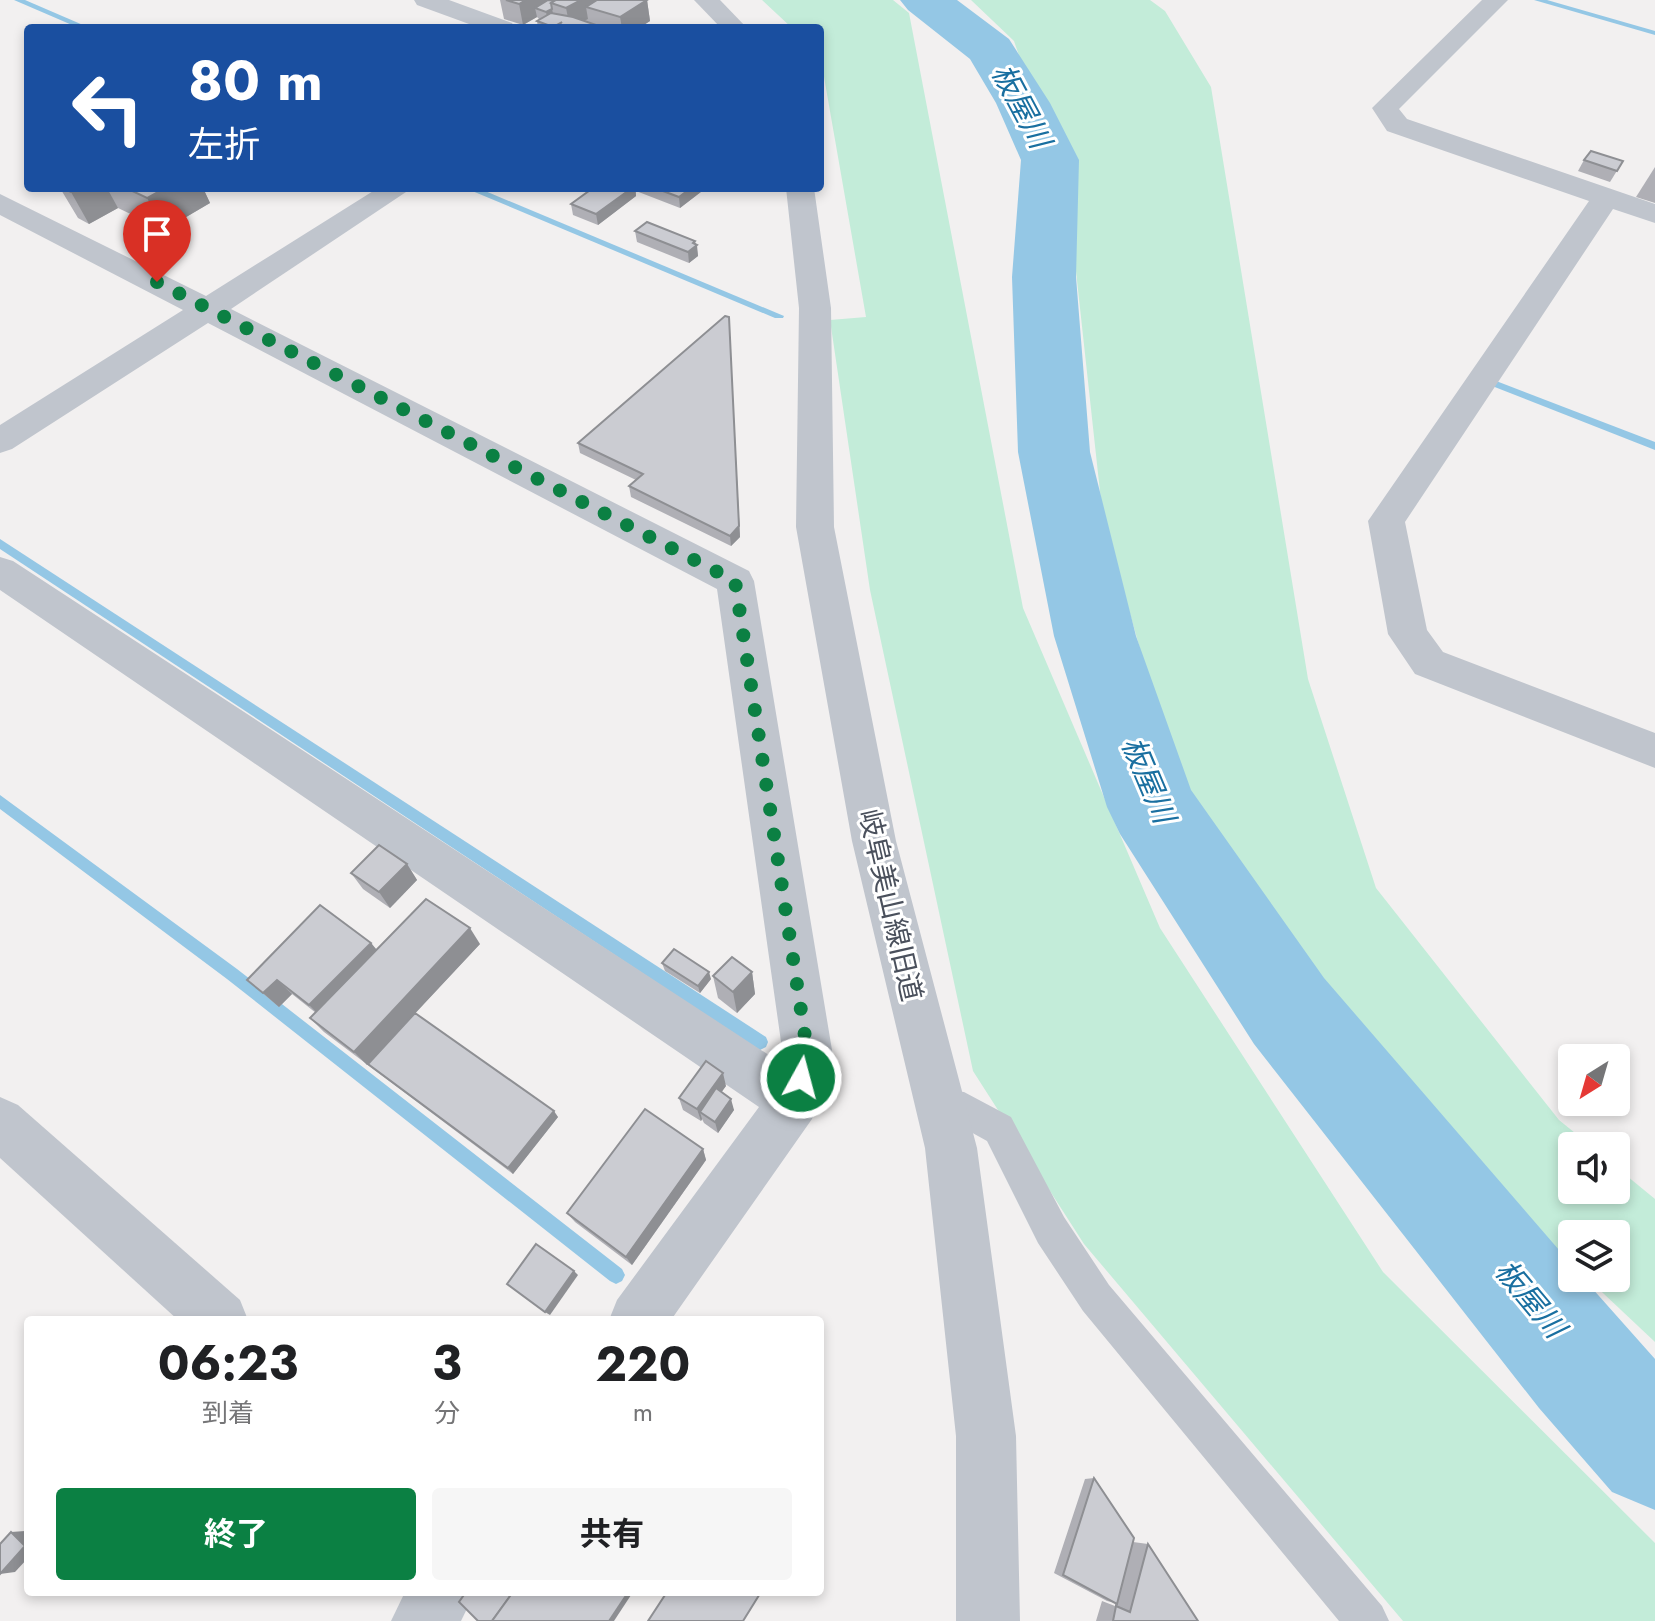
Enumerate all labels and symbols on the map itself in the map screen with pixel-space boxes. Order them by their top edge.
water label: 板屋川 [981,56,1063,158]
pin [123,200,191,282]
water label: 板屋川 [1111,730,1187,832]
street label: 岐阜美山線旧道 [848,805,933,1005]
position arrow [759,1036,843,1120]
north arrow [1558,1044,1630,1116]
water label: 板屋川 [1485,1250,1578,1349]

